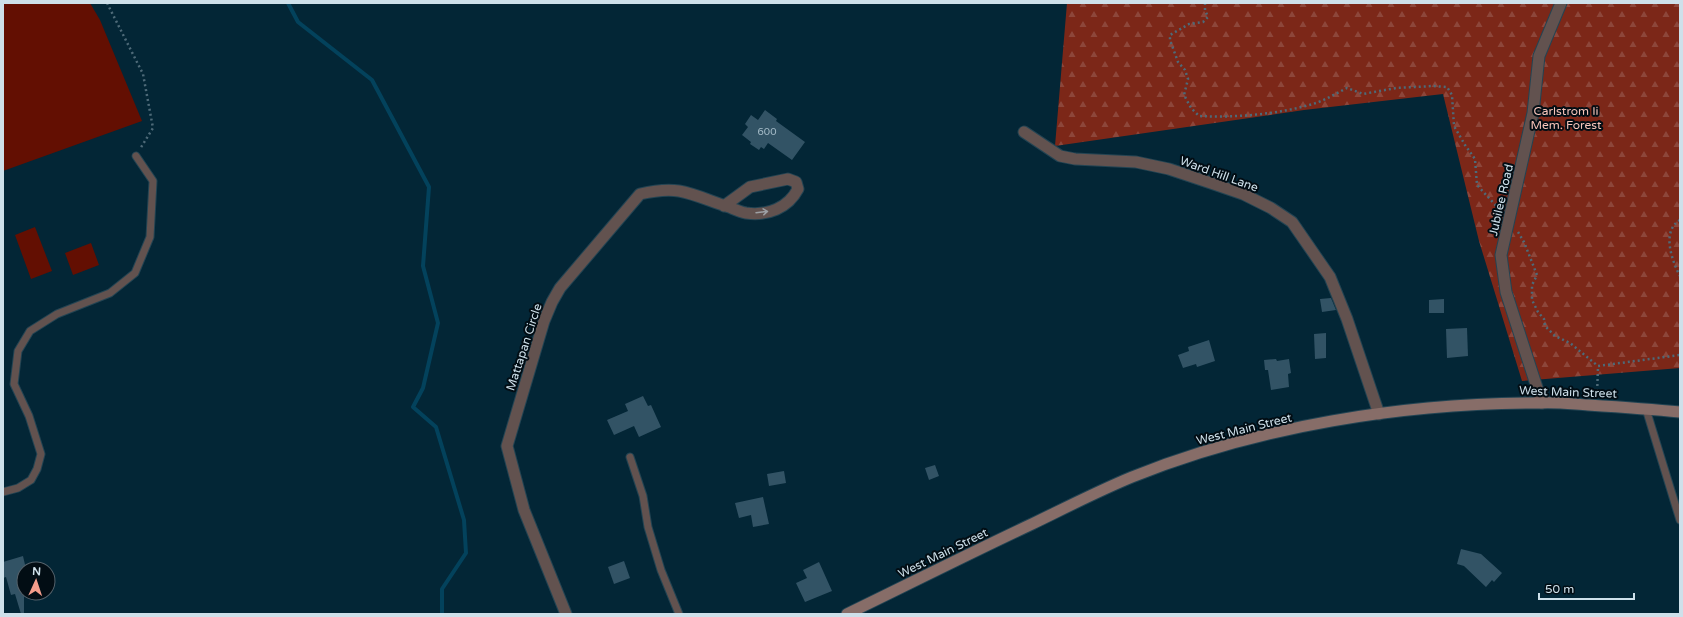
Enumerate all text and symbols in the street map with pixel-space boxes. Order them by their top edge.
park label: Carlstrom Ii Mem. Forest [1530,104,1602,132]
house number: 600 [758,126,776,138]
street label: Ward Hill Lane [1178,153,1260,195]
street label: Jubilee Road [1486,163,1516,237]
one-way arrow [755,208,768,216]
street label: Mattapan Circle [503,301,545,392]
street label: West Main Street [1519,383,1618,401]
street label: West Main Street [1195,410,1294,448]
street label: West Main Street [896,525,990,581]
north arrow [16,561,56,601]
text: N [32,565,41,578]
scale bar [1539,575,1634,601]
text: 50 m [1545,582,1574,596]

